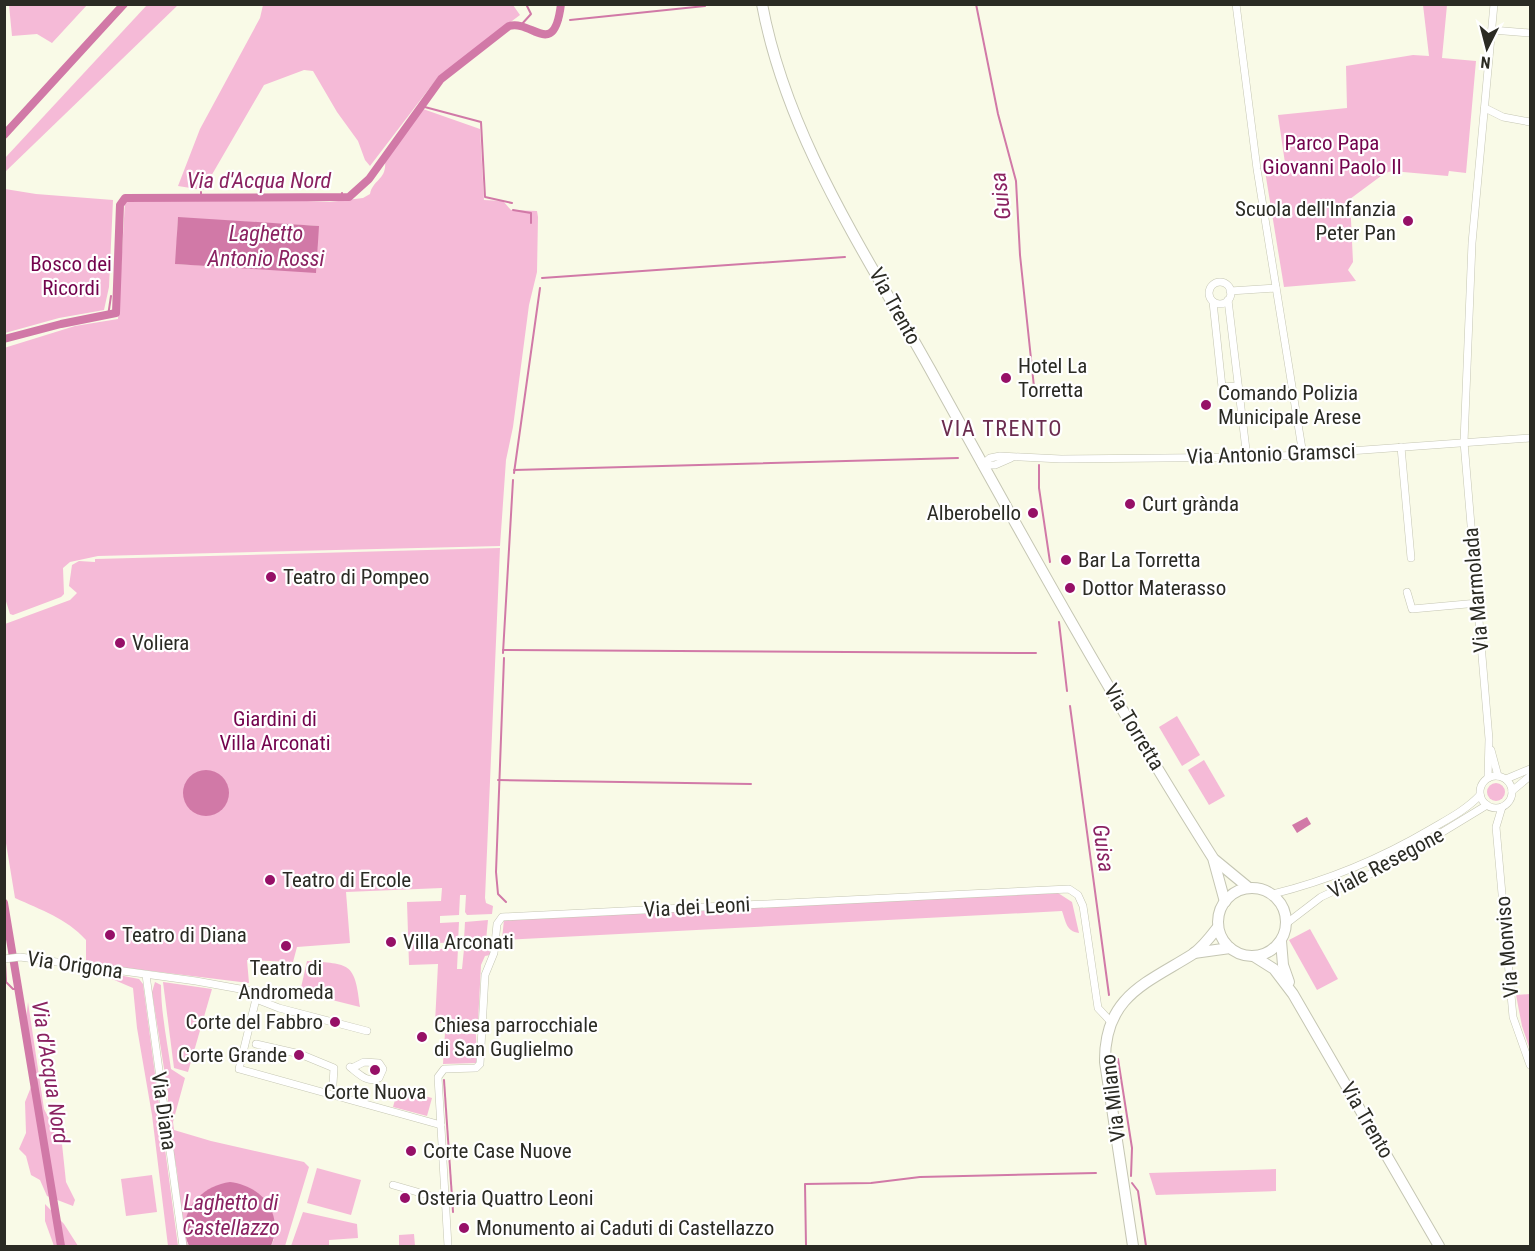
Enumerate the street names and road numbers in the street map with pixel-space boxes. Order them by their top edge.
street label: Via Trento [864,263,926,349]
street label: Via Antonio Gramsci [1186,439,1356,469]
street label: Via Marmolada [1459,526,1493,654]
street label: Via Torretta [1099,679,1169,775]
street label: Viale Resegone [1324,822,1448,904]
street label: Via dei Leoni [643,892,751,922]
street label: Via Monviso [1491,895,1523,999]
street label: Via Origona [26,946,124,984]
street label: Via Milano [1096,1053,1130,1143]
street label: Via Diana [147,1070,181,1152]
street label: Via Trento [1336,1078,1398,1162]

